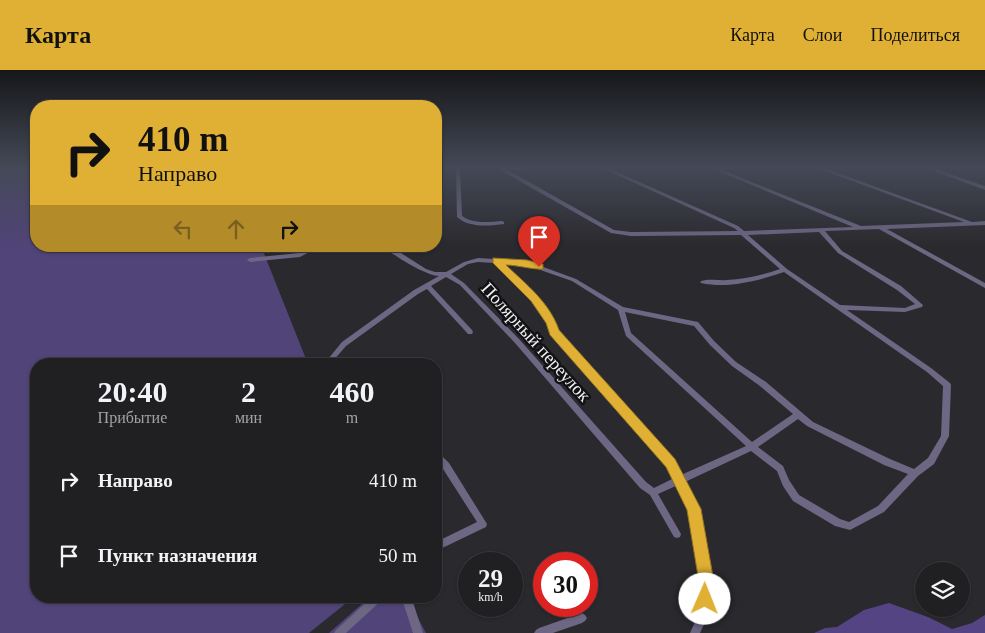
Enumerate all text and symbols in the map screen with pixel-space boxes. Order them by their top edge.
text: Карта [25,22,91,48]
text: Карта [730,25,775,45]
text: Слои [803,25,842,45]
text: Поделиться [870,25,960,45]
icon: right [55,120,120,185]
text: 410 m [138,120,228,159]
text: Направо [138,161,217,186]
icon: left [169,215,197,243]
icon: ahead [222,215,250,243]
icon: right [275,215,303,243]
pin [518,216,560,267]
icon: arrive [525,223,553,251]
street label: Полярный переулок [477,278,595,406]
text: 20:40 [97,375,167,408]
text: 2 [241,375,256,408]
text: 460 [330,375,375,408]
text: Прибытие [98,409,167,426]
text: мин [235,409,262,426]
text: m [346,409,358,426]
icon: right [55,467,83,495]
text: Направо [98,470,173,491]
text: 410 m [369,470,417,491]
icon: arrive [55,542,83,570]
text: Пункт назначения [98,545,257,566]
text: 50 m [378,545,417,566]
speed limit sign: 30 [533,552,598,617]
map controls [915,562,970,617]
button: layers [915,562,970,617]
text: 29 [478,565,503,592]
position arrow [678,572,730,624]
text: km/h [478,590,503,604]

